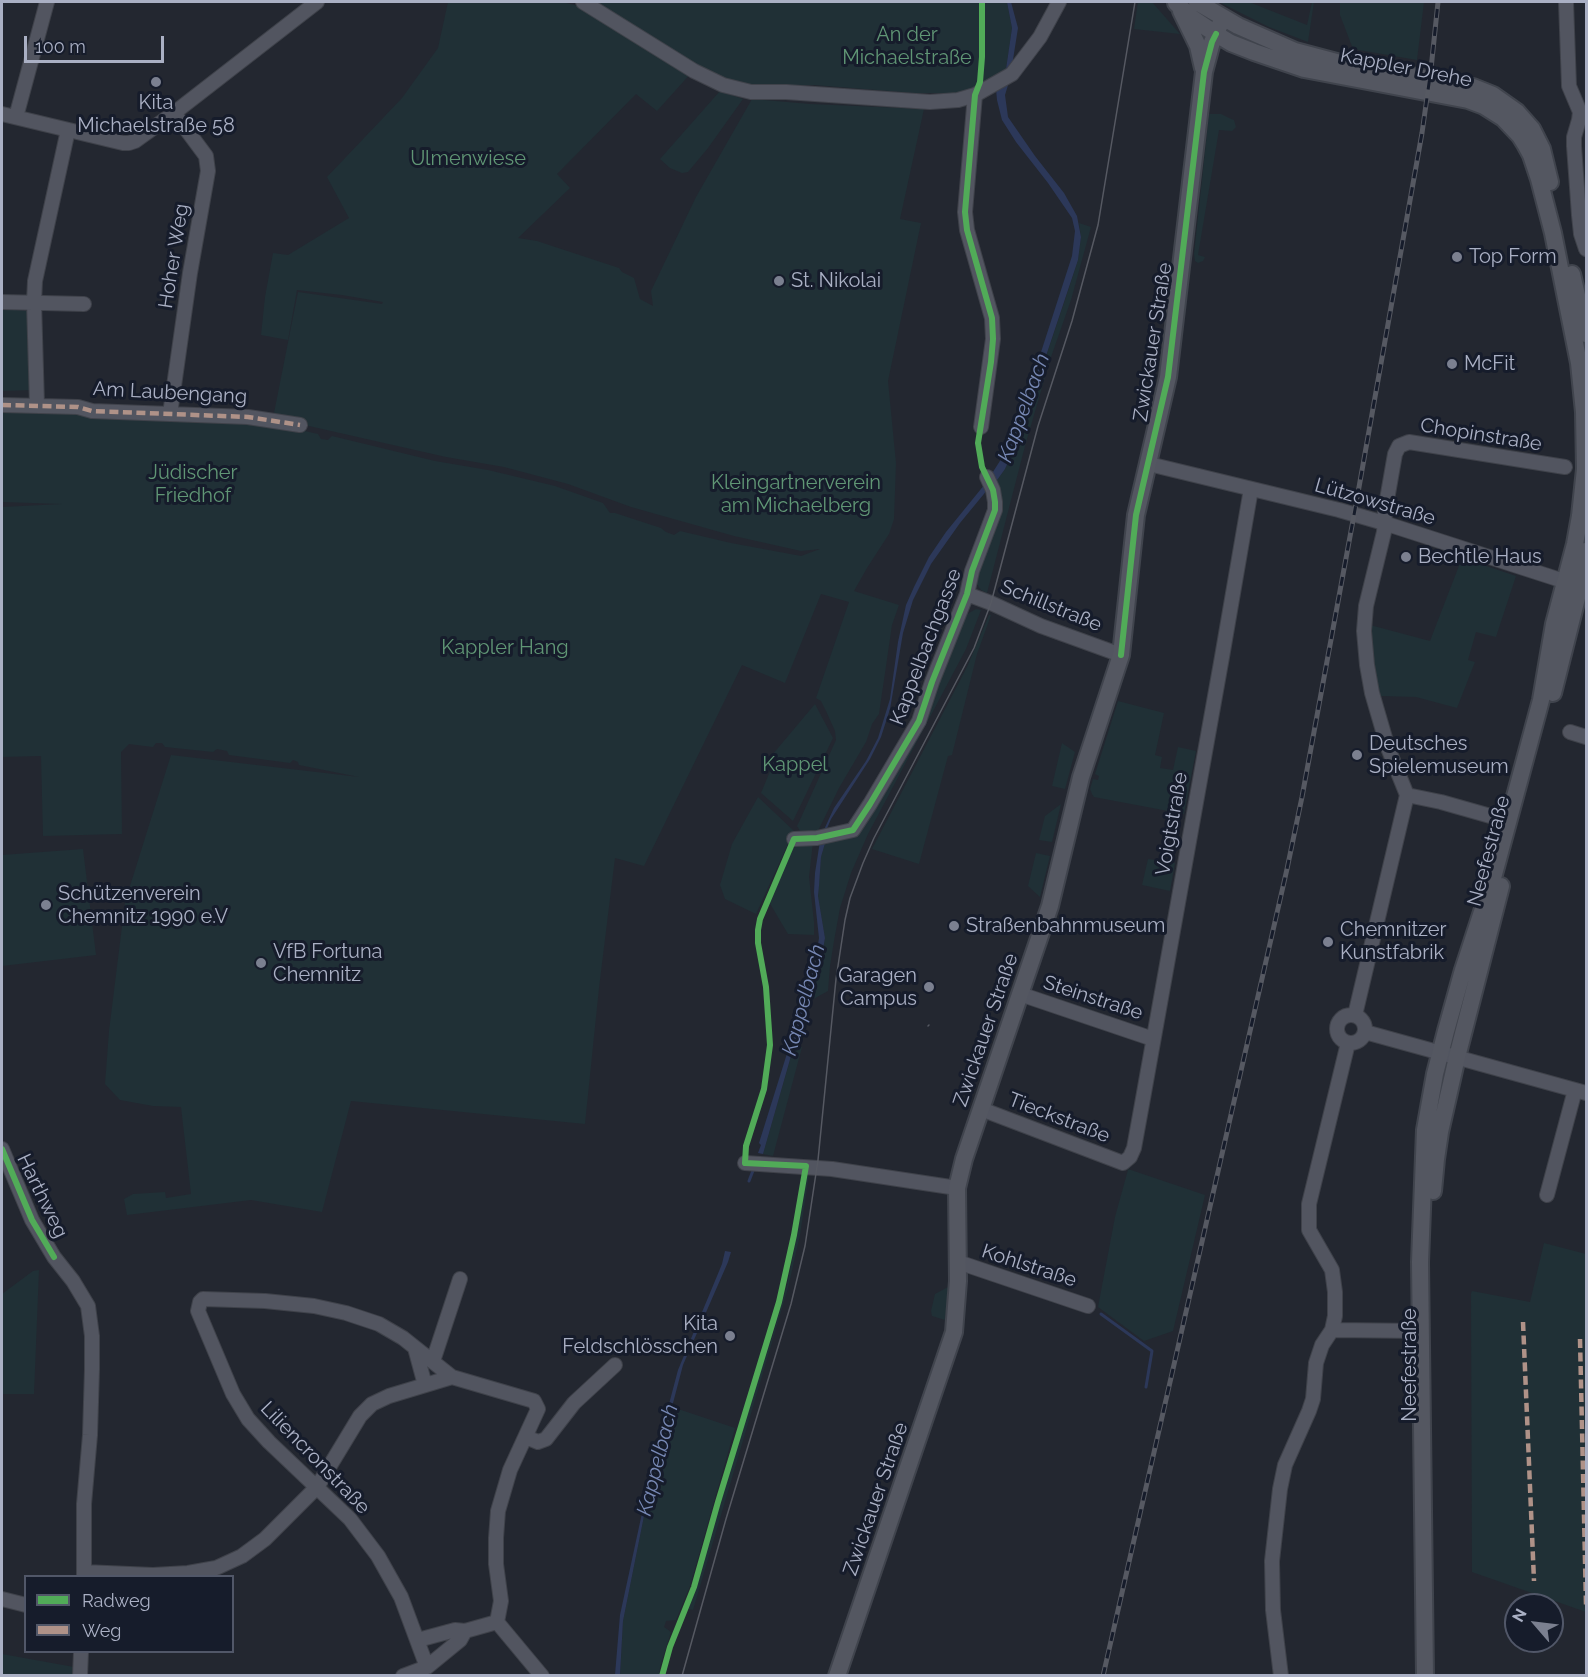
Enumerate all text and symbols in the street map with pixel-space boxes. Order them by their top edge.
park label: An der Michaelstraße [842,23,972,70]
scale bar [27,24,166,62]
text: 100 m [35,36,86,57]
street label: Kappler Drehe [1338,43,1474,93]
marker: Kita Michaelstraße 58 [149,75,163,89]
place label: Kita Michaelstraße 58 [77,91,235,138]
park label: Ulmenwiese [410,147,526,171]
street label: Hoher Weg [154,202,194,310]
place label: Top Form [1469,245,1557,269]
marker: Top Form [1450,250,1464,264]
street label: Zwickauer Straße [1129,261,1177,423]
place label: St. Nikolai [791,269,881,293]
marker: St. Nikolai [772,274,786,288]
water label: Kappelbach [993,350,1055,466]
place label: McFit [1464,352,1515,376]
marker: McFit [1445,357,1459,371]
street label: Am Laubengang [92,377,248,409]
street label: Chopinstraße [1419,414,1543,456]
park label: Jüdischer Friedhof [148,461,238,508]
park label: Kleingartnerverein am Michaelberg [711,471,881,518]
street label: Lützowstraße [1312,473,1438,531]
place label: Bechtle Haus [1418,545,1542,569]
marker: Bechtle Haus [1399,550,1413,564]
street label: Kappelbachgasse [885,565,967,729]
street label: Schillstraße [997,575,1105,637]
park label: Kappler Hang [441,636,569,660]
place label: Deutsches Spielemuseum [1369,732,1509,779]
marker: Deutsches Spielemuseum [1350,748,1364,762]
park label: Kappel [762,753,828,777]
street label: Voigtstraße [1151,770,1193,878]
street label: Neefestraße [1463,793,1515,909]
place label: Schützenverein Chemnitz 1990 e.V [58,882,228,929]
marker: Schützenverein Chemnitz 1990 e.V [39,898,53,912]
place label: Straßenbahnmuseum [966,914,1165,938]
place label: Chemnitzer Kunstfabrik [1340,918,1447,965]
marker: Straßenbahnmuseum [947,919,961,933]
marker: Chemnitzer Kunstfabrik [1321,935,1335,949]
place label: VfB Fortuna Chemnitz [273,940,383,987]
water label: Kappelbach [777,942,831,1058]
street label: Zwickauer Straße [949,950,1023,1110]
marker: VfB Fortuna Chemnitz [254,956,268,970]
place label: Garagen Campus [838,964,917,1011]
street label: Steinstraße [1040,971,1146,1025]
marker: Garagen Campus [922,980,936,994]
street label: Tieckstraße [1005,1088,1113,1148]
street label: Harthweg [11,1150,73,1242]
street label: Kohlstraße [979,1239,1079,1293]
street label: Neefestraße [1398,1308,1422,1422]
place label: Kita Feldschlösschen [562,1312,718,1359]
marker: Kita Feldschlösschen [723,1329,737,1343]
street label: Liliencronstraße [255,1397,375,1519]
water label: Kappelbach [632,1402,684,1518]
street label: Zwickauer Straße [839,1419,913,1579]
legend [24,1575,234,1653]
text: Radweg [82,1590,151,1611]
north arrow [1504,1593,1564,1653]
text: N [1508,1605,1531,1625]
text: Weg [82,1620,121,1641]

